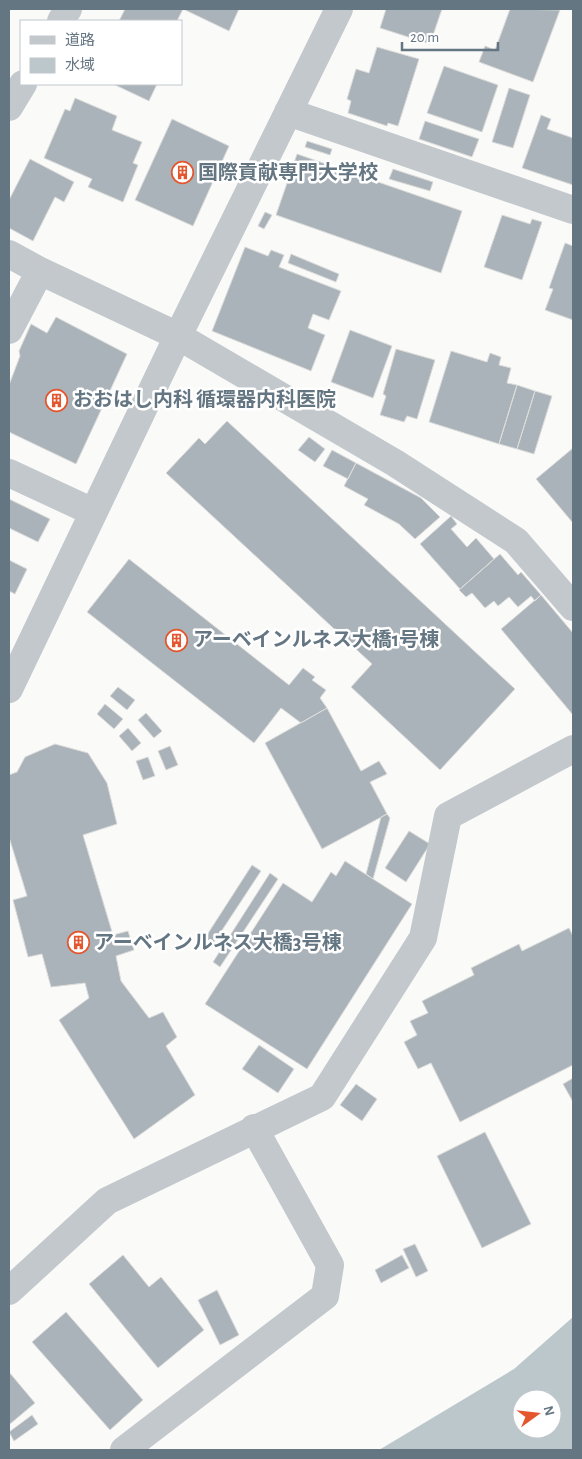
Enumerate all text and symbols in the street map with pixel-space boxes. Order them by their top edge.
legend [20,20,182,85]
scale bar [402,20,498,52]
text: 20 m [410,30,439,45]
text: 道路 [65,32,95,48]
text: 水域 [65,57,95,73]
building icon: 国際貢献専門大学校 [170,161,194,185]
place label: 国際貢献専門大学校 [198,161,378,183]
building icon: おおはし内科 循環器内科医院 [45,388,69,412]
place label: おおはし内科 循環器内科医院 [73,389,336,410]
building icon: アーベインルネス大橋1号棟 [165,628,189,652]
place label: アーベインルネス大橋1号棟 [193,628,439,650]
building icon: アーベインルネス大橋3号棟 [66,931,90,955]
place label: アーベインルネス大橋3号棟 [94,931,341,953]
north arrow [512,1389,562,1439]
text: N [541,1404,557,1417]

